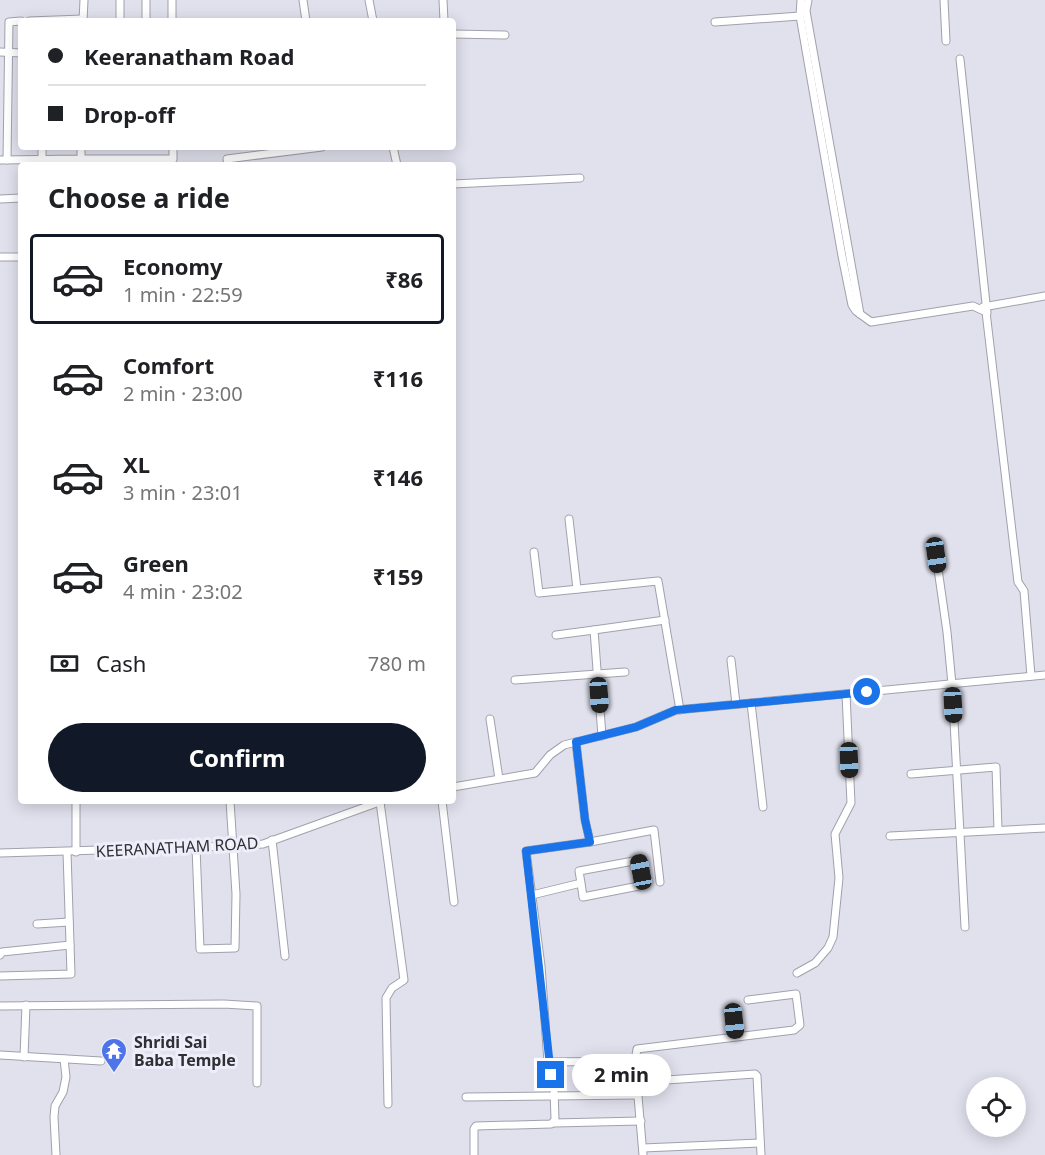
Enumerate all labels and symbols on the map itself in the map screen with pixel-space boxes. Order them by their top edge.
car [925,536,947,574]
car [589,676,609,714]
route start [853,678,880,705]
car [943,687,963,723]
car [839,742,859,778]
street label: KEERANATHAM ROAD [95,832,259,862]
car [629,853,653,891]
car [723,1002,745,1040]
place label: Shridi Sai Baba Temple [134,1031,236,1071]
temple icon: Shridi Sai Baba Temple [99,1036,129,1074]
callout: 2 min [572,1054,671,1096]
route end [537,1061,564,1088]

